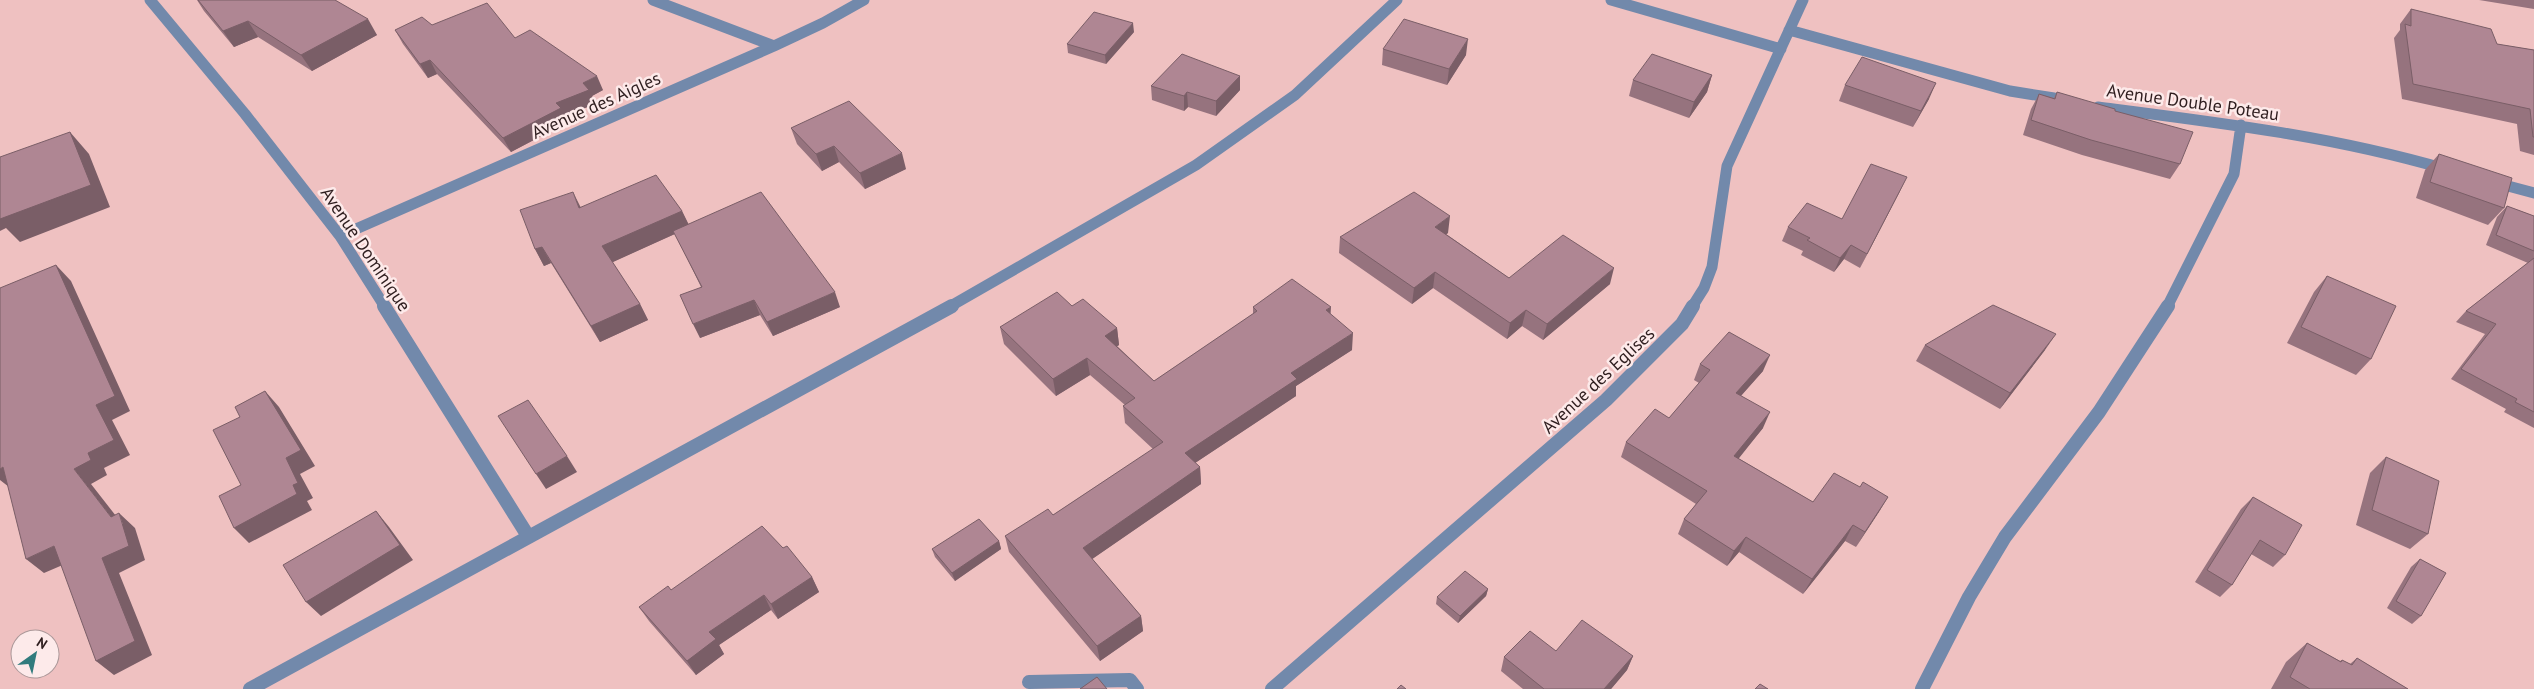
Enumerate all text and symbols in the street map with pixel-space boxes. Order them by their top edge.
street label: Avenue des Aigles [528,66,664,144]
street label: Avenue Double Poteau [2105,79,2281,125]
street label: Avenue Dominique [316,182,416,316]
street label: Avenue des Eglises [1537,322,1659,438]
north arrow [10,629,60,679]
text: N [33,633,51,653]

